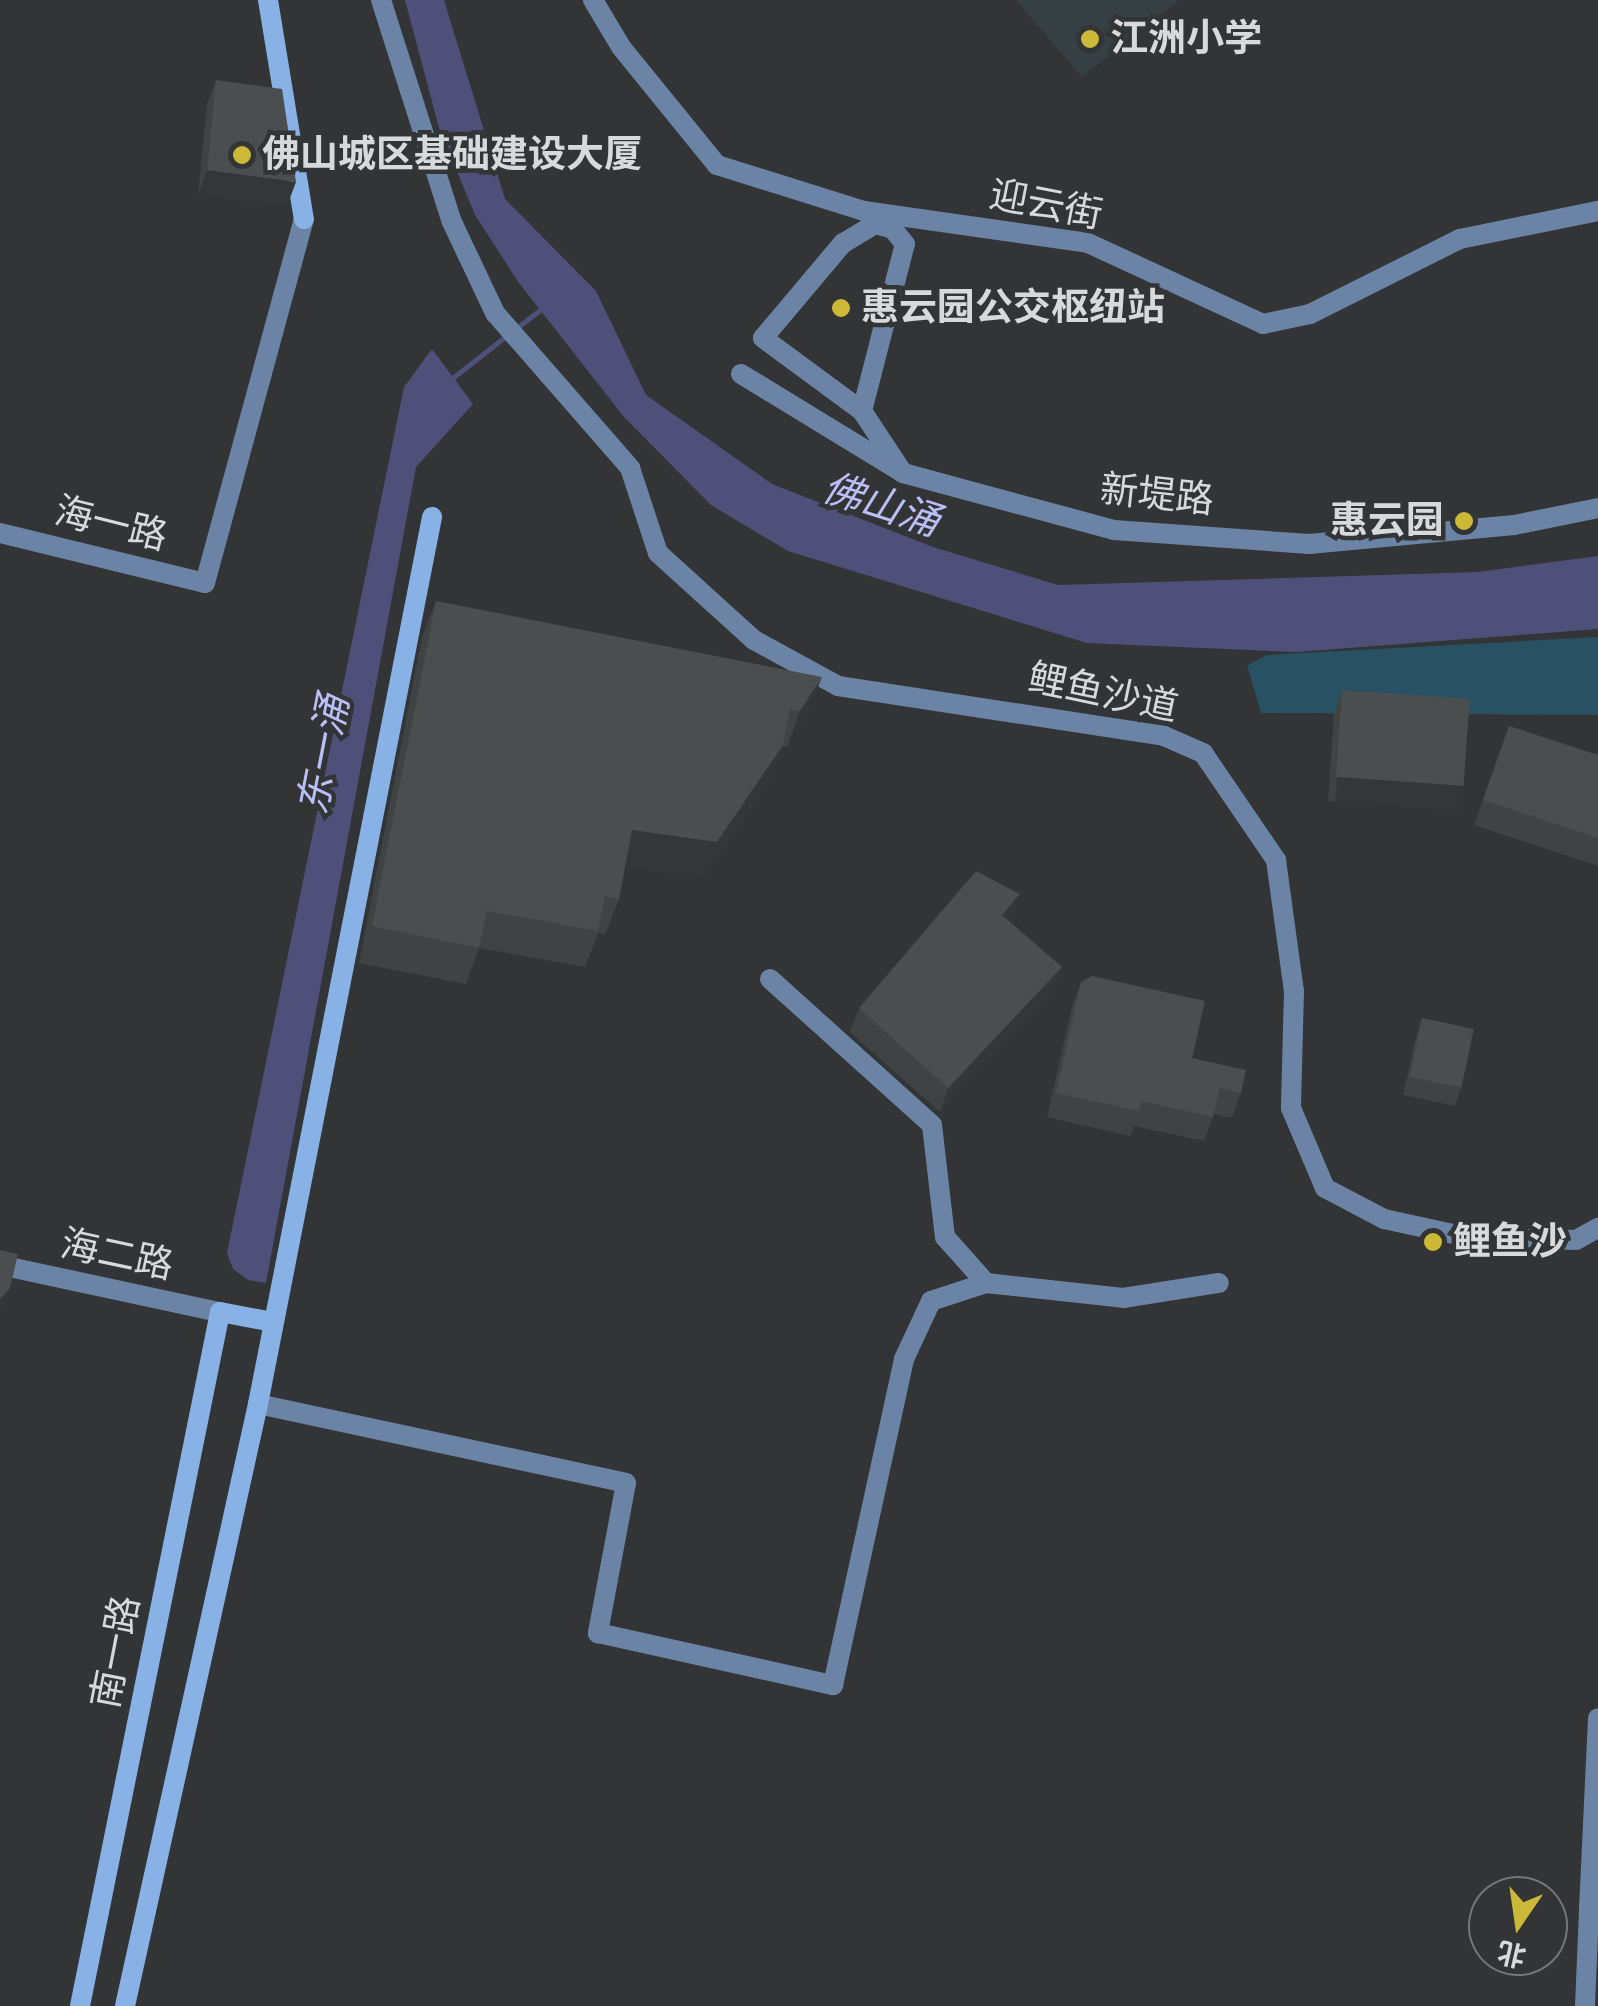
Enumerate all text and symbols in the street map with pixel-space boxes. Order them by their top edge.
place label: 江洲小学 [1110,16,1262,62]
marker: 江洲小学 [1079,28,1101,50]
place label: 佛山城区基础建设大厦 [262,132,642,178]
marker: 佛山城区基础建设大厦 [231,144,253,166]
street label: 迎云街 [986,172,1106,238]
place label: 惠云园公交枢纽站 [861,285,1165,331]
marker: 惠云园公交枢纽站 [830,297,852,319]
water label: 佛山涌 [817,464,945,546]
street label: 新堤路 [1098,466,1216,524]
street label: 海一路 [50,488,172,560]
place label: 惠云园 [1330,498,1444,544]
marker: 惠云园 [1453,510,1475,532]
street label: 鲤鱼沙道 [1024,655,1182,731]
water label: 东一涌 [289,692,359,818]
place label: 鲤鱼沙 [1453,1219,1567,1265]
street label: 海二路 [57,1221,177,1289]
marker: 鲤鱼沙 [1422,1231,1444,1253]
street label: 南一路 [83,1592,149,1712]
north arrow [1468,1876,1568,1976]
text: 北 [1494,1934,1529,1973]

